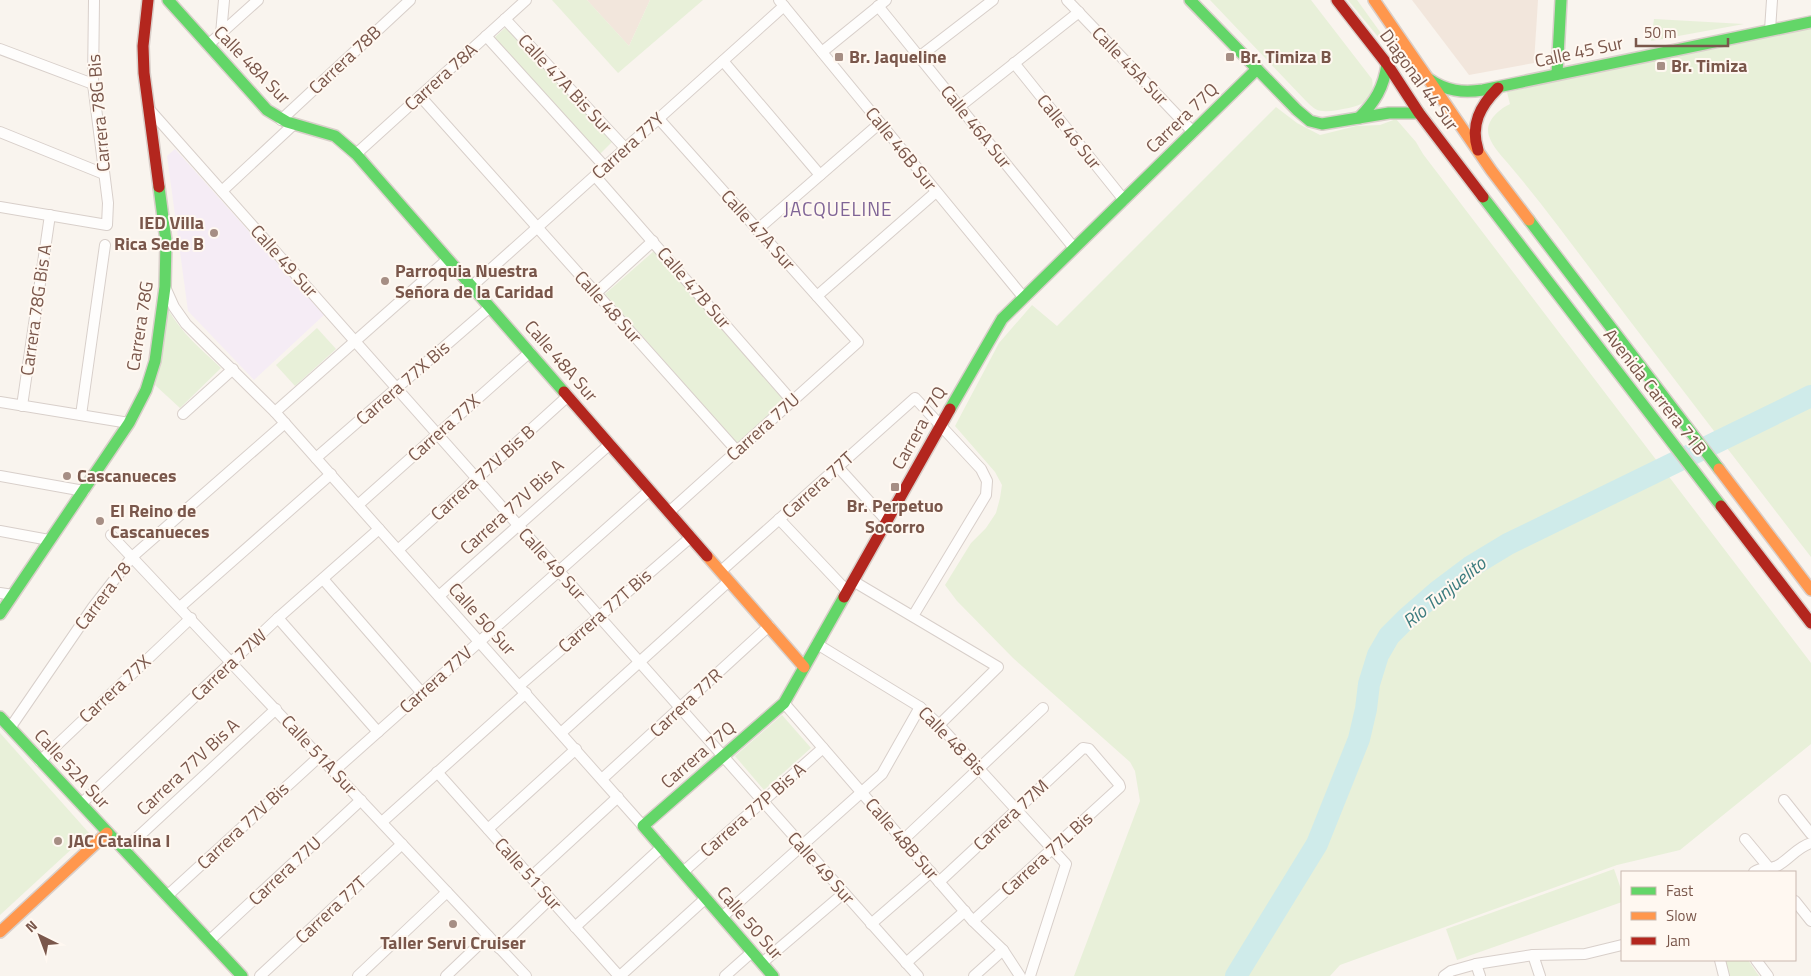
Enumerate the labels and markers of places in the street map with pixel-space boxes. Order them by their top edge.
place label: Br. Jaqueline [849,43,947,70]
place label: Br. Timiza B [1240,43,1331,70]
marker: Br. Jaqueline [833,51,845,63]
marker: Br. Timiza B [1224,51,1236,63]
place label: Br. Timiza [1671,52,1748,79]
marker: Br. Timiza [1655,60,1667,72]
place label: IED Villa Rica Sede B [114,209,204,257]
marker: IED Villa Rica Sede B [208,227,220,239]
place label: Parroquia Nuestra Señora de la Caridad [395,257,554,305]
marker: Parroquia Nuestra Señora de la Caridad [379,275,391,287]
place label: Cascanueces [77,462,176,489]
marker: Cascanueces [61,470,73,482]
marker: Br. Perpetuo Socorro [889,481,901,493]
place label: Br. Perpetuo Socorro [847,492,943,540]
place label: El Reino de Cascanueces [110,497,209,545]
marker: El Reino de Cascanueces [94,515,106,527]
place label: JAC Catalina I [68,827,170,854]
marker: JAC Catalina I [52,835,64,847]
marker: Taller Servi Cruiser [447,918,459,930]
place label: Taller Servi Cruiser [380,929,526,956]

